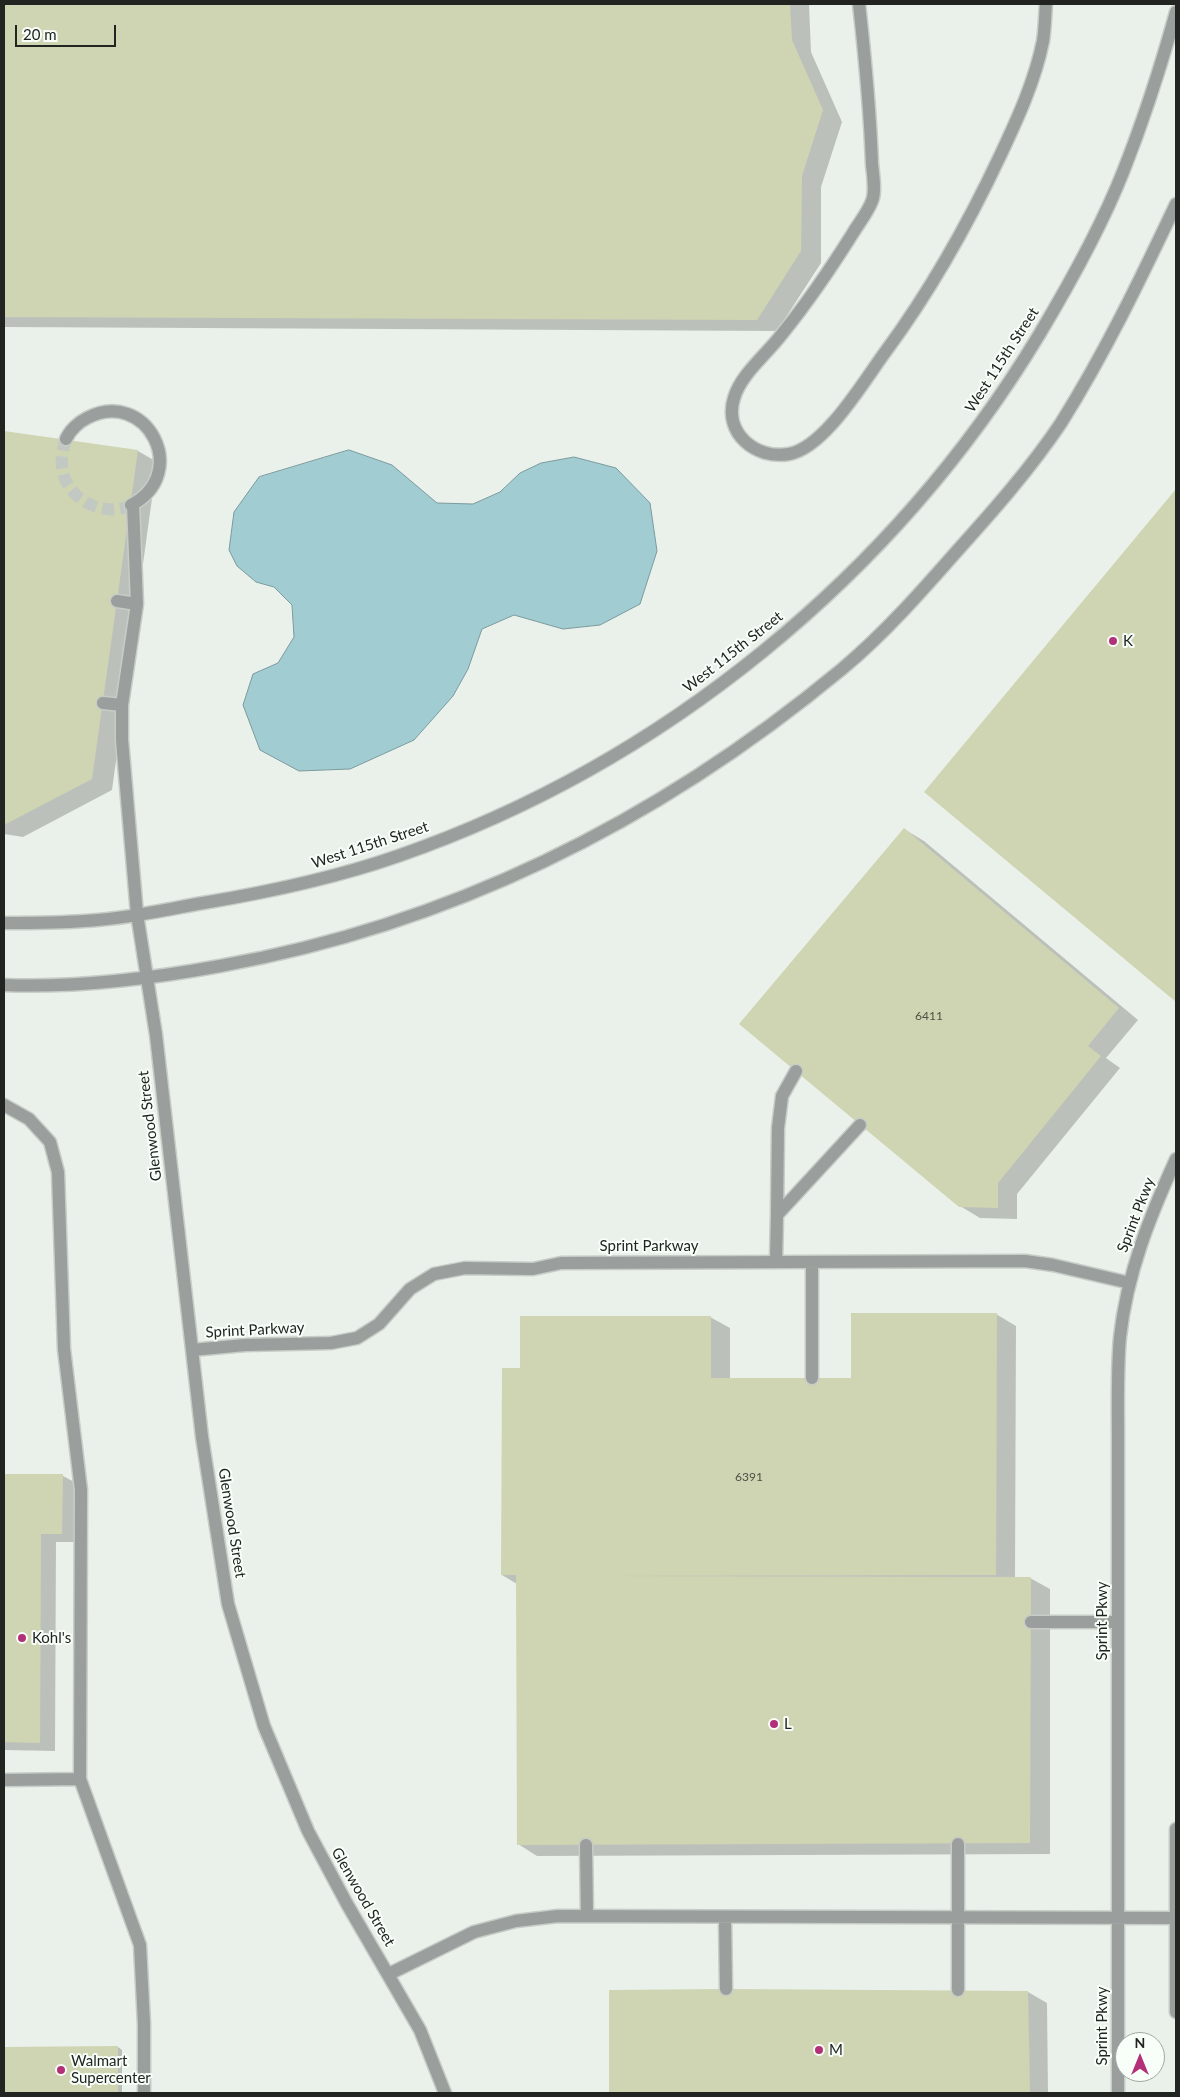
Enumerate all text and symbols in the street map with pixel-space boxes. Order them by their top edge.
scale bar [18,15,119,47]
text: 20 m [23,25,57,43]
street label: West 115th Street [961,304,1043,416]
street label: West 115th Street [680,608,786,696]
place label: K [1123,632,1133,650]
marker: K [1107,635,1119,647]
street label: West 115th Street [309,818,431,872]
house number: 6411 [915,1009,943,1023]
street label: Glenwood Street [134,1070,166,1182]
street label: Sprint Pkwy [1113,1175,1159,1255]
street label: Sprint Parkway [600,1237,698,1255]
street label: Sprint Parkway [205,1318,305,1342]
street label: Glenwood Street [214,1467,250,1579]
house number: 6391 [735,1470,763,1484]
street label: Sprint Pkwy [1093,1581,1111,1661]
place label: Kohl's [32,1629,71,1647]
marker: Kohl's [16,1632,28,1644]
place label: L [784,1715,792,1733]
marker: L [768,1718,780,1730]
street label: Glenwood Street [327,1844,399,1950]
street label: Sprint Pkwy [1093,1986,1111,2066]
north arrow [1115,2032,1165,2082]
text: N [1135,2034,1145,2051]
place label: M [829,2041,843,2059]
marker: M [813,2044,825,2056]
place label: Walmart Supercenter [71,2052,151,2087]
marker: Walmart Supercenter [55,2064,67,2076]

